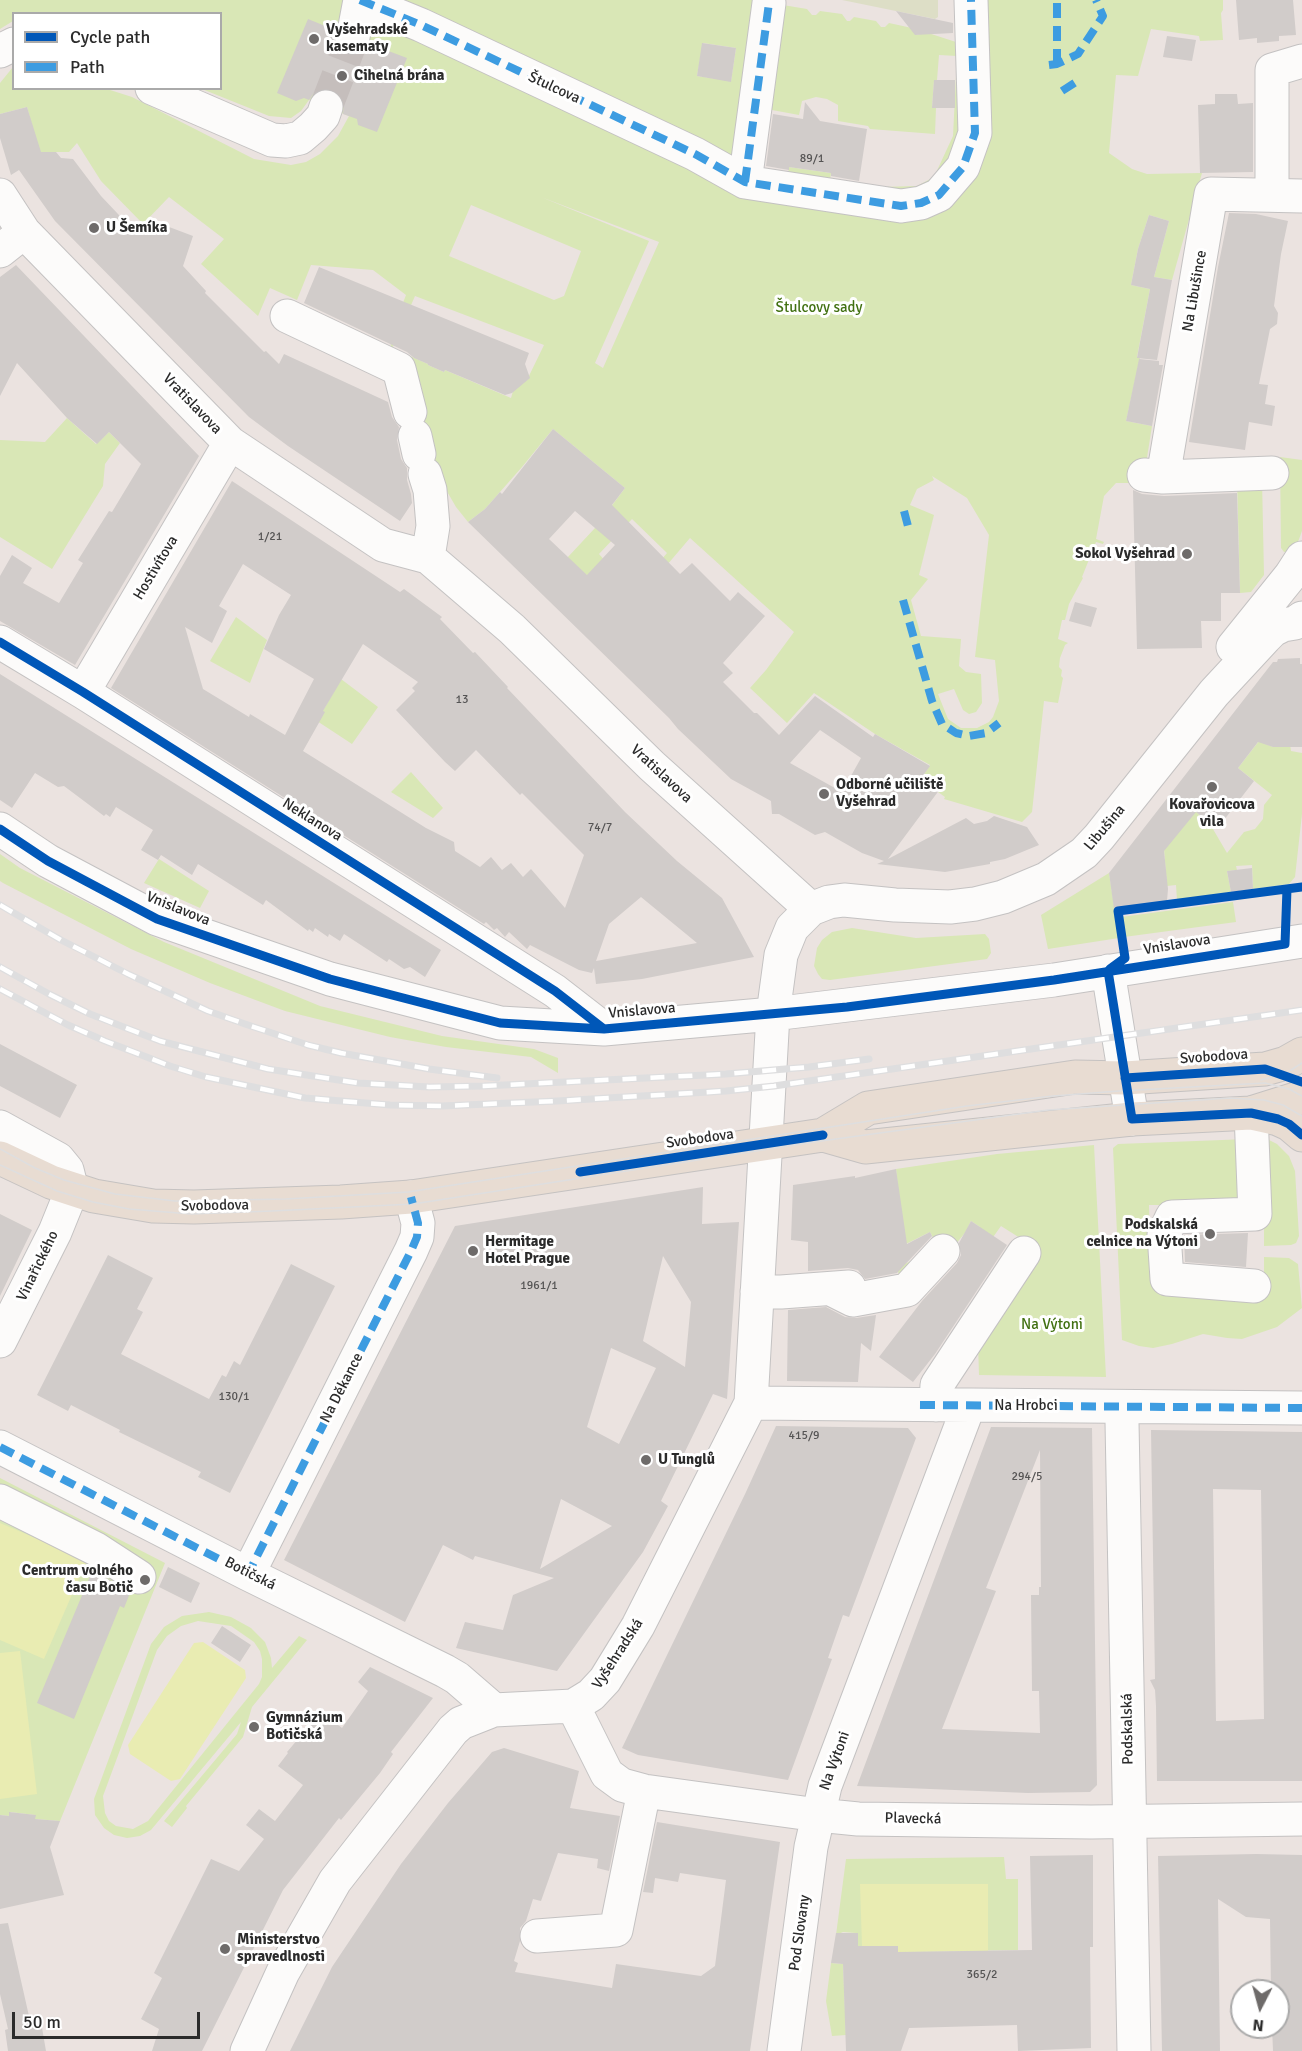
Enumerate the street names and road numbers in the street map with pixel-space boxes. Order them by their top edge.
street label: Štulcova [525,68,583,108]
street label: Na Libušince [1179,249,1211,333]
street label: Vratislavova [159,370,225,438]
street label: Hostivítova [130,533,182,603]
street label: Vratislavova [626,741,696,807]
street label: Neklanova [279,795,345,845]
street label: Libušina [1081,801,1129,855]
street label: Vnislavova [143,888,213,930]
street label: Vnislavova [1142,931,1212,959]
street label: Vnislavova [608,999,676,1023]
street label: Svobodova [1179,1046,1249,1068]
street label: Svobodova [665,1125,735,1153]
street label: Svobodova [181,1196,249,1216]
street label: Vinařického [13,1228,63,1304]
street label: Na Děkance [317,1350,367,1426]
street label: Na Hrobci [994,1397,1058,1415]
street label: Botičská [221,1554,279,1594]
street label: Vyšehradská [589,1615,647,1693]
street label: Podskalská [1118,1693,1138,1765]
street label: Na Výtoni [816,1729,854,1793]
street label: Plavecká [885,1810,941,1828]
street label: Pod Slovany [786,1894,814,1972]

